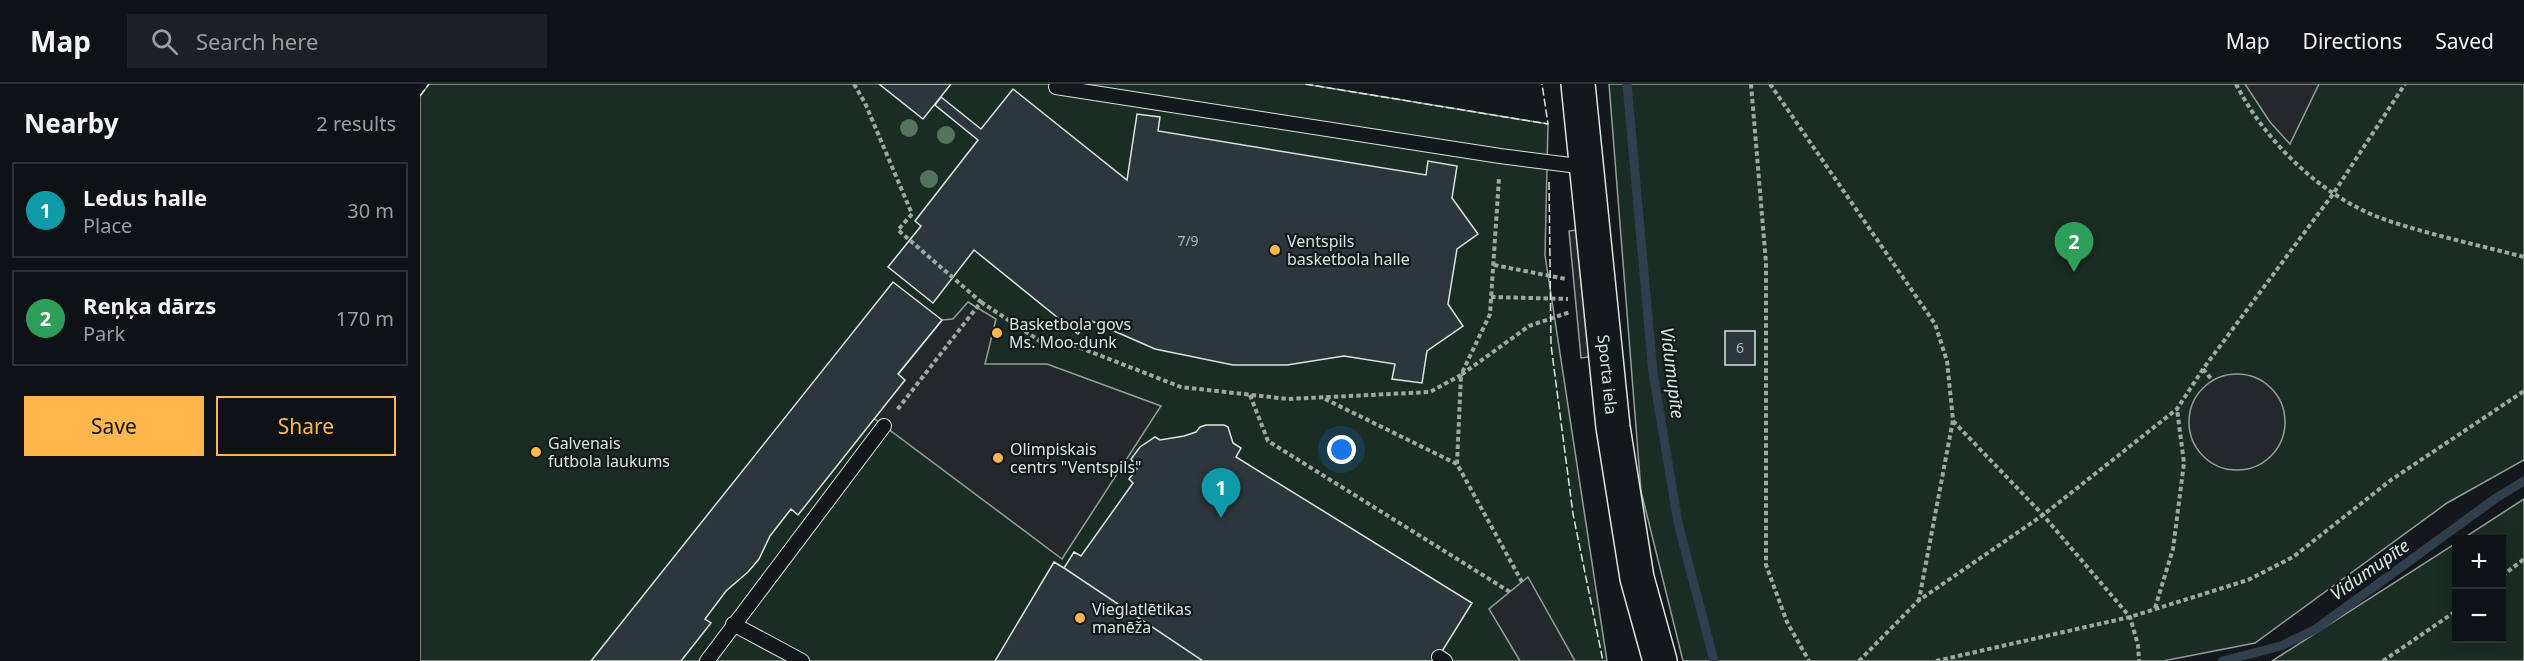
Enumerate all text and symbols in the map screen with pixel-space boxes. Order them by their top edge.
search box [127,14,547,68]
text: Map [30,22,91,60]
icon: search [148,25,181,58]
text: Search here [196,26,318,56]
text: Map [2226,27,2270,55]
text: Directions [2303,27,2402,55]
text: Saved [2435,27,2494,55]
text: Nearby [24,105,119,141]
text: 2 results [316,110,396,137]
text: Ledus halle [83,182,207,212]
text: 1 [40,197,51,224]
text: 30 m [347,197,394,224]
text: Place [83,212,132,239]
pin: 2 [2054,222,2094,272]
place label: Ventspils basketbola halle [1287,230,1410,270]
house number: 7/9 [1177,231,1199,250]
marker: Ventspils basketbola halle [1268,243,1282,257]
text: Reņķa dārzs [83,290,216,320]
text: 2 [40,305,51,332]
text: 170 m [336,305,394,332]
place label: Basketbola govs Ms. Moo-dunk [1009,313,1131,353]
text: Park [83,320,125,347]
marker: Basketbola govs Ms. Moo-dunk [990,326,1004,340]
water label: Vidumupīte [1655,326,1690,420]
street label: Sporta iela [1593,333,1623,415]
house number: 6 [1736,338,1744,357]
button: Save [24,396,204,456]
button: Share [216,396,396,456]
place label: Galvenais futbola laukums [548,432,670,472]
your location [1327,435,1356,464]
place label: Olimpiskais centrs "Ventspils" [1010,438,1142,478]
marker: Galvenais futbola laukums [529,445,543,459]
marker: Olimpiskais centrs "Ventspils" [991,451,1005,465]
pin: 1 [1202,468,1240,518]
water label: Vidumupīte [2325,533,2414,605]
map controls [2452,535,2506,643]
button: + [2452,535,2506,589]
button: − [2452,589,2506,643]
place label: Vieglatlētikas manēža [1092,598,1192,638]
marker: Vieglatlētikas manēža [1073,611,1087,625]

